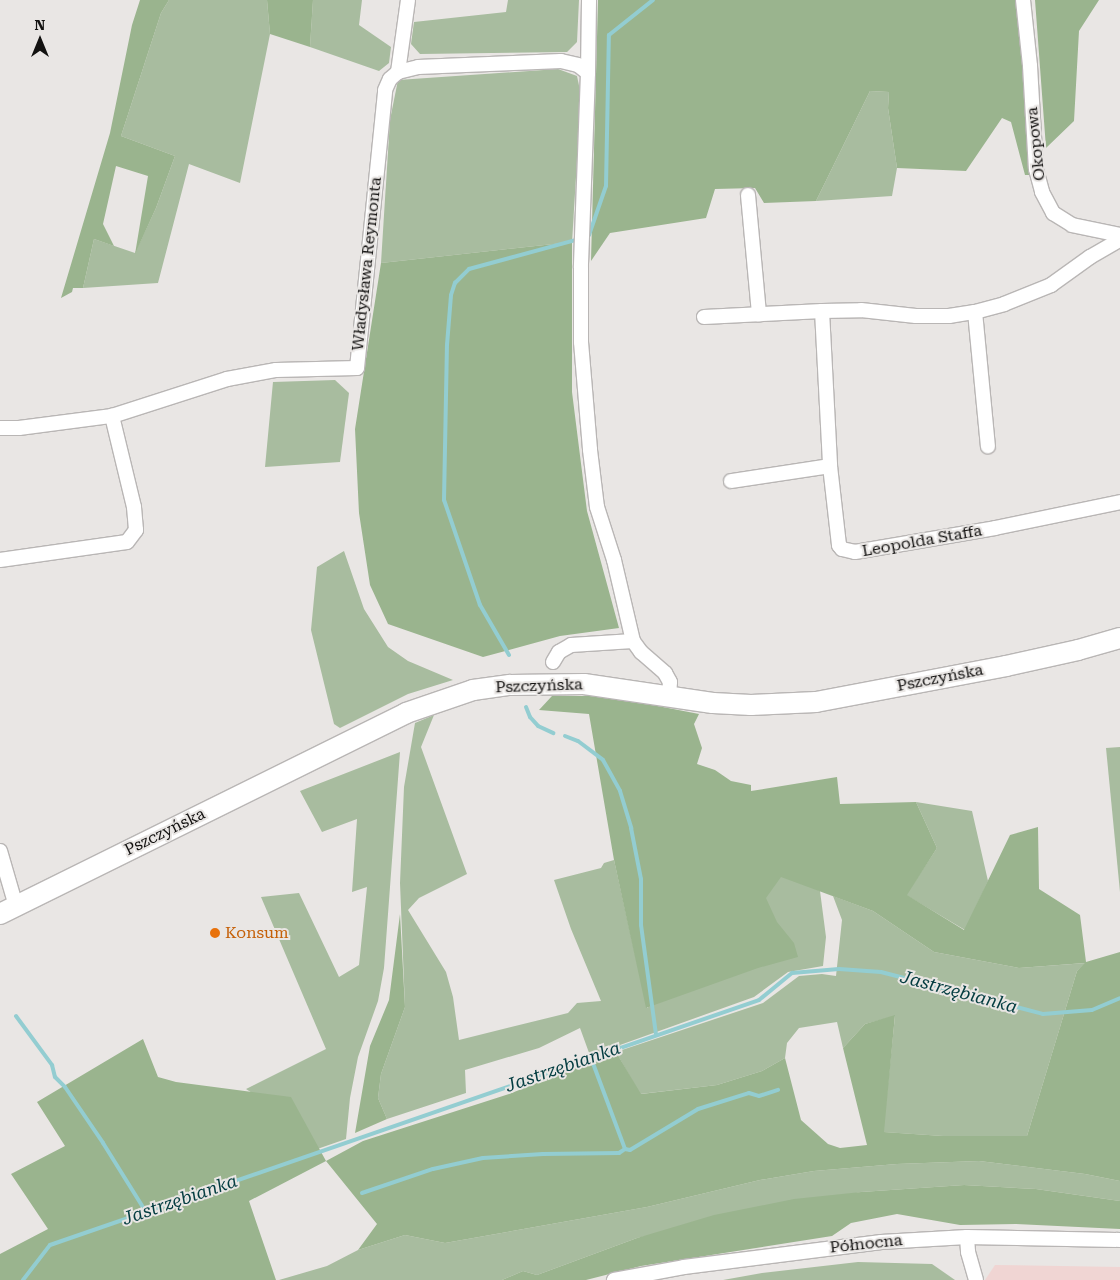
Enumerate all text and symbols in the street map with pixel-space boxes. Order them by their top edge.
north arrow [15,15,65,65]
text: N [35,17,45,33]
street label: Okopowa [1023,106,1049,182]
street label: Władysława Reymonta [348,176,386,352]
street label: Leopolda Staffa [861,521,983,561]
street label: Pszczyńska [895,660,985,696]
street label: Pszczyńska [495,675,583,697]
street label: Pszczyńska [122,804,208,860]
place label: Konsum [225,923,289,943]
marker: Konsum [209,927,221,939]
water label: Jastrzębianka [898,966,1020,1018]
water label: Jastrzębianka [503,1037,623,1097]
water label: Jastrzębianka [120,1170,240,1230]
street label: Północna [829,1231,903,1257]

